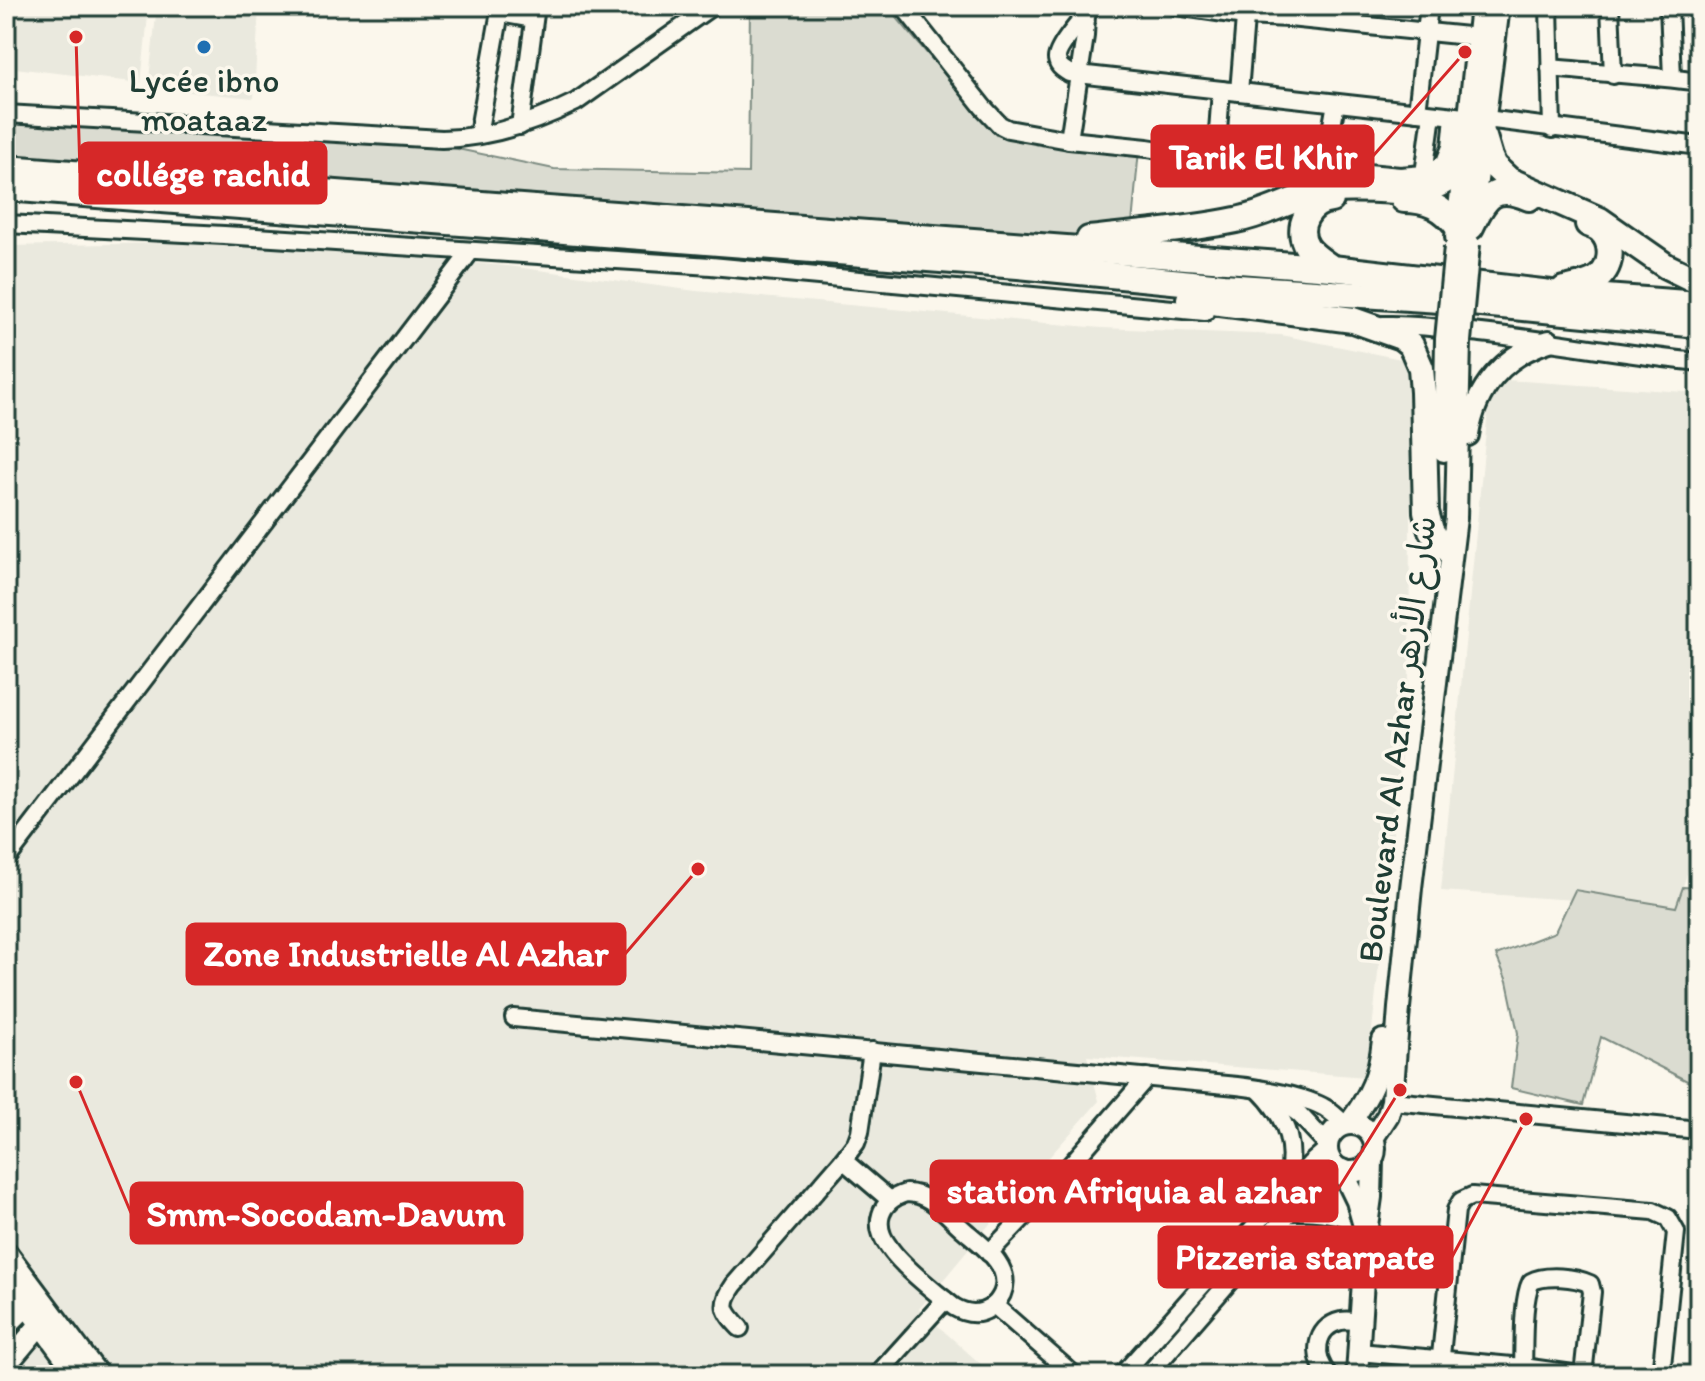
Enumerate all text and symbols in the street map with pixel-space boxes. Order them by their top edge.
marker: Lycée ibno moataaz [195,38,213,56]
place label: Lycée ibno moataaz [128,60,280,140]
callout: Tarik El Khir [1152,126,1373,186]
text: Tarik El Khir [1168,135,1358,178]
callout: collége rachid [80,143,326,203]
text: collége rachid [96,152,310,195]
street label: Boulevard Al Azhar شارع الأزهر [1347,513,1448,965]
callout: Zone Industrielle Al Azhar [187,924,625,984]
text: Zone Industrielle Al Azhar [203,932,609,975]
callout: station Afriquia al azhar [931,1161,1337,1221]
text: station Afriquia al azhar [946,1169,1322,1212]
callout: Smm-Socodam-Davum [131,1183,522,1243]
text: Smm-Socodam-Davum [147,1192,506,1235]
callout: Pizzeria starpate [1159,1227,1452,1287]
text: Pizzeria starpate [1175,1235,1435,1278]

